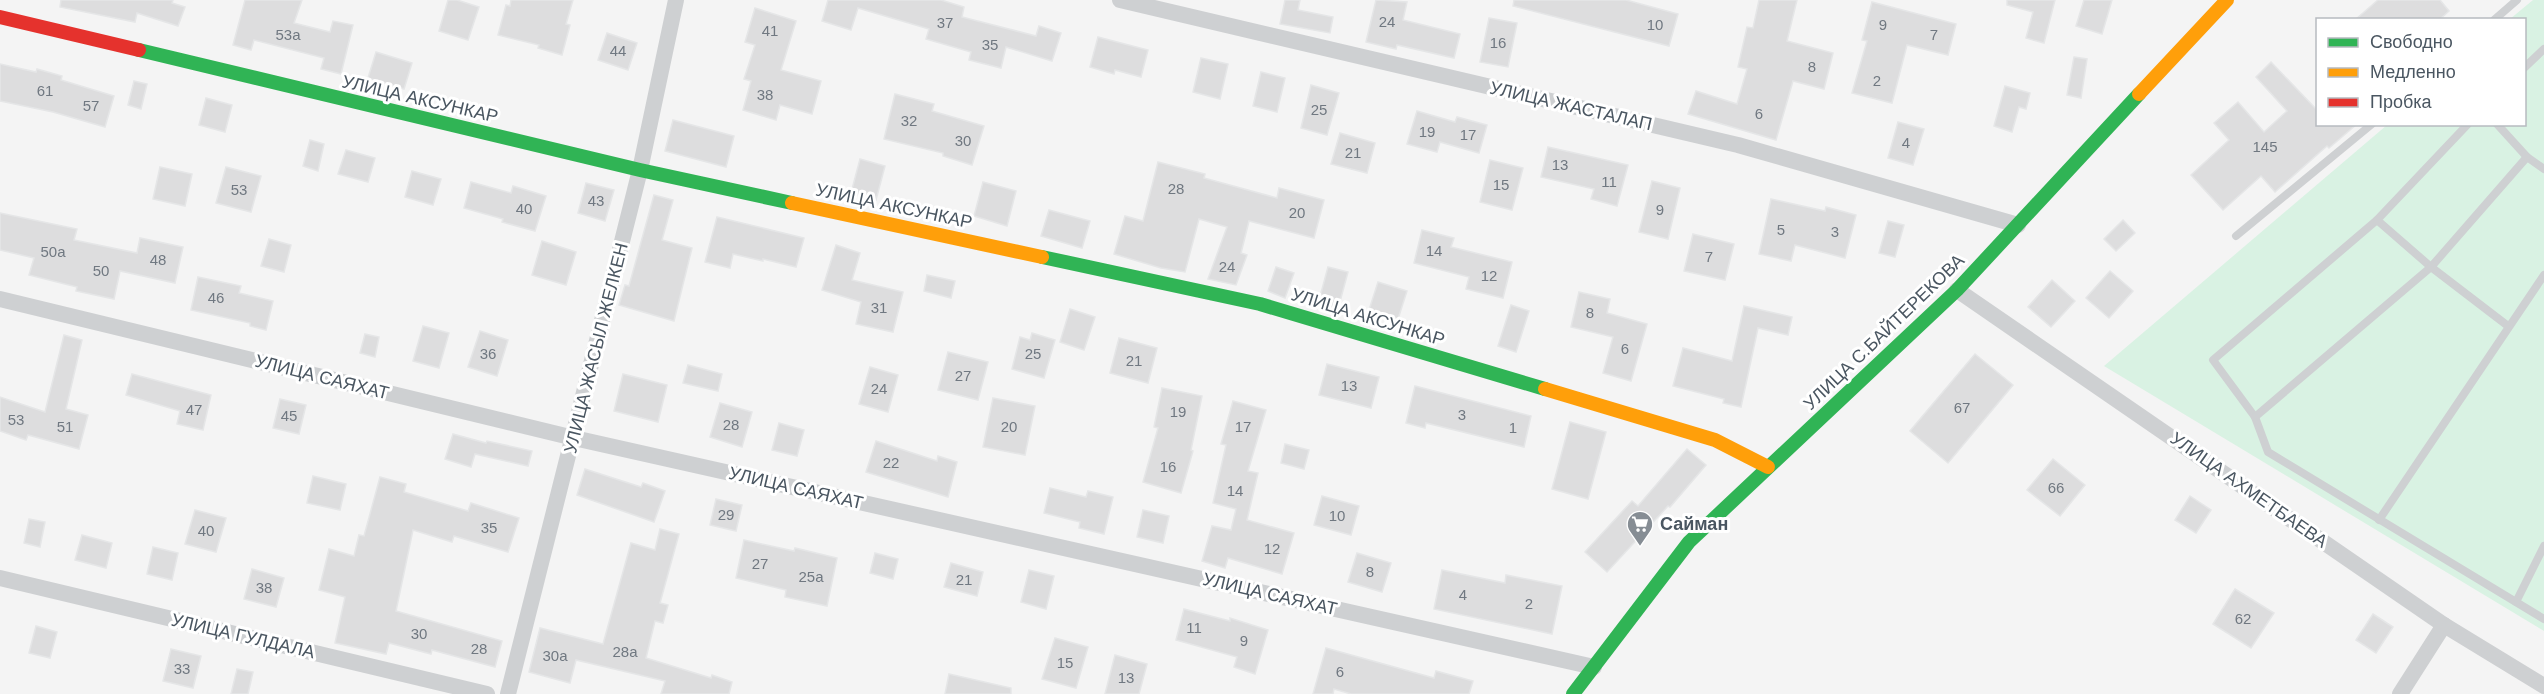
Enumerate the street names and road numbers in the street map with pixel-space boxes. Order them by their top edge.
street label: УЛИЦА АКСУНКАР [340,71,500,127]
street label: УЛИЦА ЖАСТАЛАП [1488,78,1654,134]
street label: УЛИЦА АКСУНКАР [814,180,974,232]
street label: УЛИЦА ЖАСЫЛ ЖЕЛКЕН [560,241,632,455]
street label: УЛИЦА С.БАЙТЕРЕКОВА [1799,249,1968,414]
street label: УЛИЦА АКСУНКАР [1289,284,1447,350]
street label: УЛИЦА САЯХАТ [253,351,391,403]
street label: УЛИЦА АХМЕТБАЕВА [2167,428,2331,552]
street label: УЛИЦА САЯХАТ [727,463,865,513]
street label: УЛИЦА САЯХАТ [1201,569,1339,619]
street label: УЛИЦА ГУЛДАЛА [169,610,317,662]

